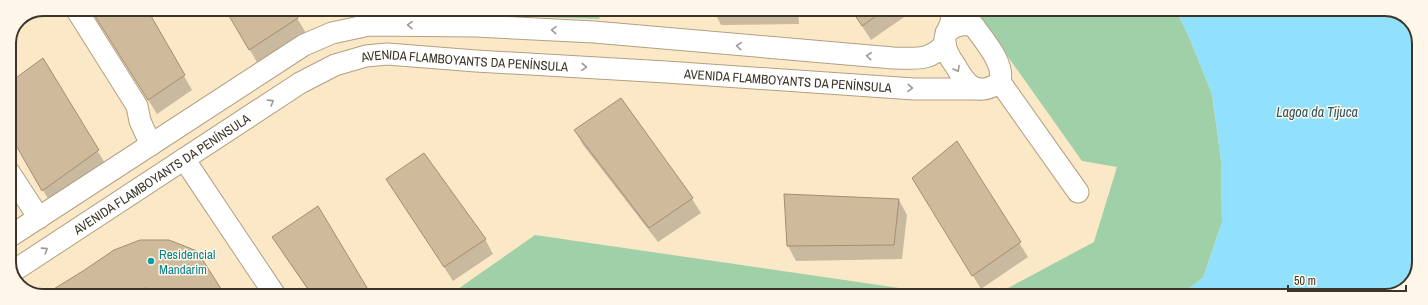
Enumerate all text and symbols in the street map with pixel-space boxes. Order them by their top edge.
one-way arrow [407,21,413,29]
one-way arrow [551,26,557,34]
one-way arrow [736,41,742,50]
street label: AVENIDA FLAMBOYANTS DA PENÍNSULA [358,46,570,75]
one-way arrow [866,52,872,61]
one-way arrow [581,62,587,71]
street label: AVENIDA FLAMBOYANTS DA PENÍNSULA [683,65,893,97]
one-way arrow [952,65,959,72]
one-way arrow [907,84,913,93]
one-way arrow [266,100,273,107]
water label: Lagoa da Tijuca [1276,103,1358,121]
street label: AVENIDA FLAMBOYANTS DA PENÍNSULA [70,110,254,239]
place label: Residencial Mandarim [159,246,215,278]
one-way arrow [41,248,48,255]
marker: Residencial Mandarim [146,256,156,266]
scale bar [1288,267,1406,293]
text: 50 m [1294,273,1316,289]

